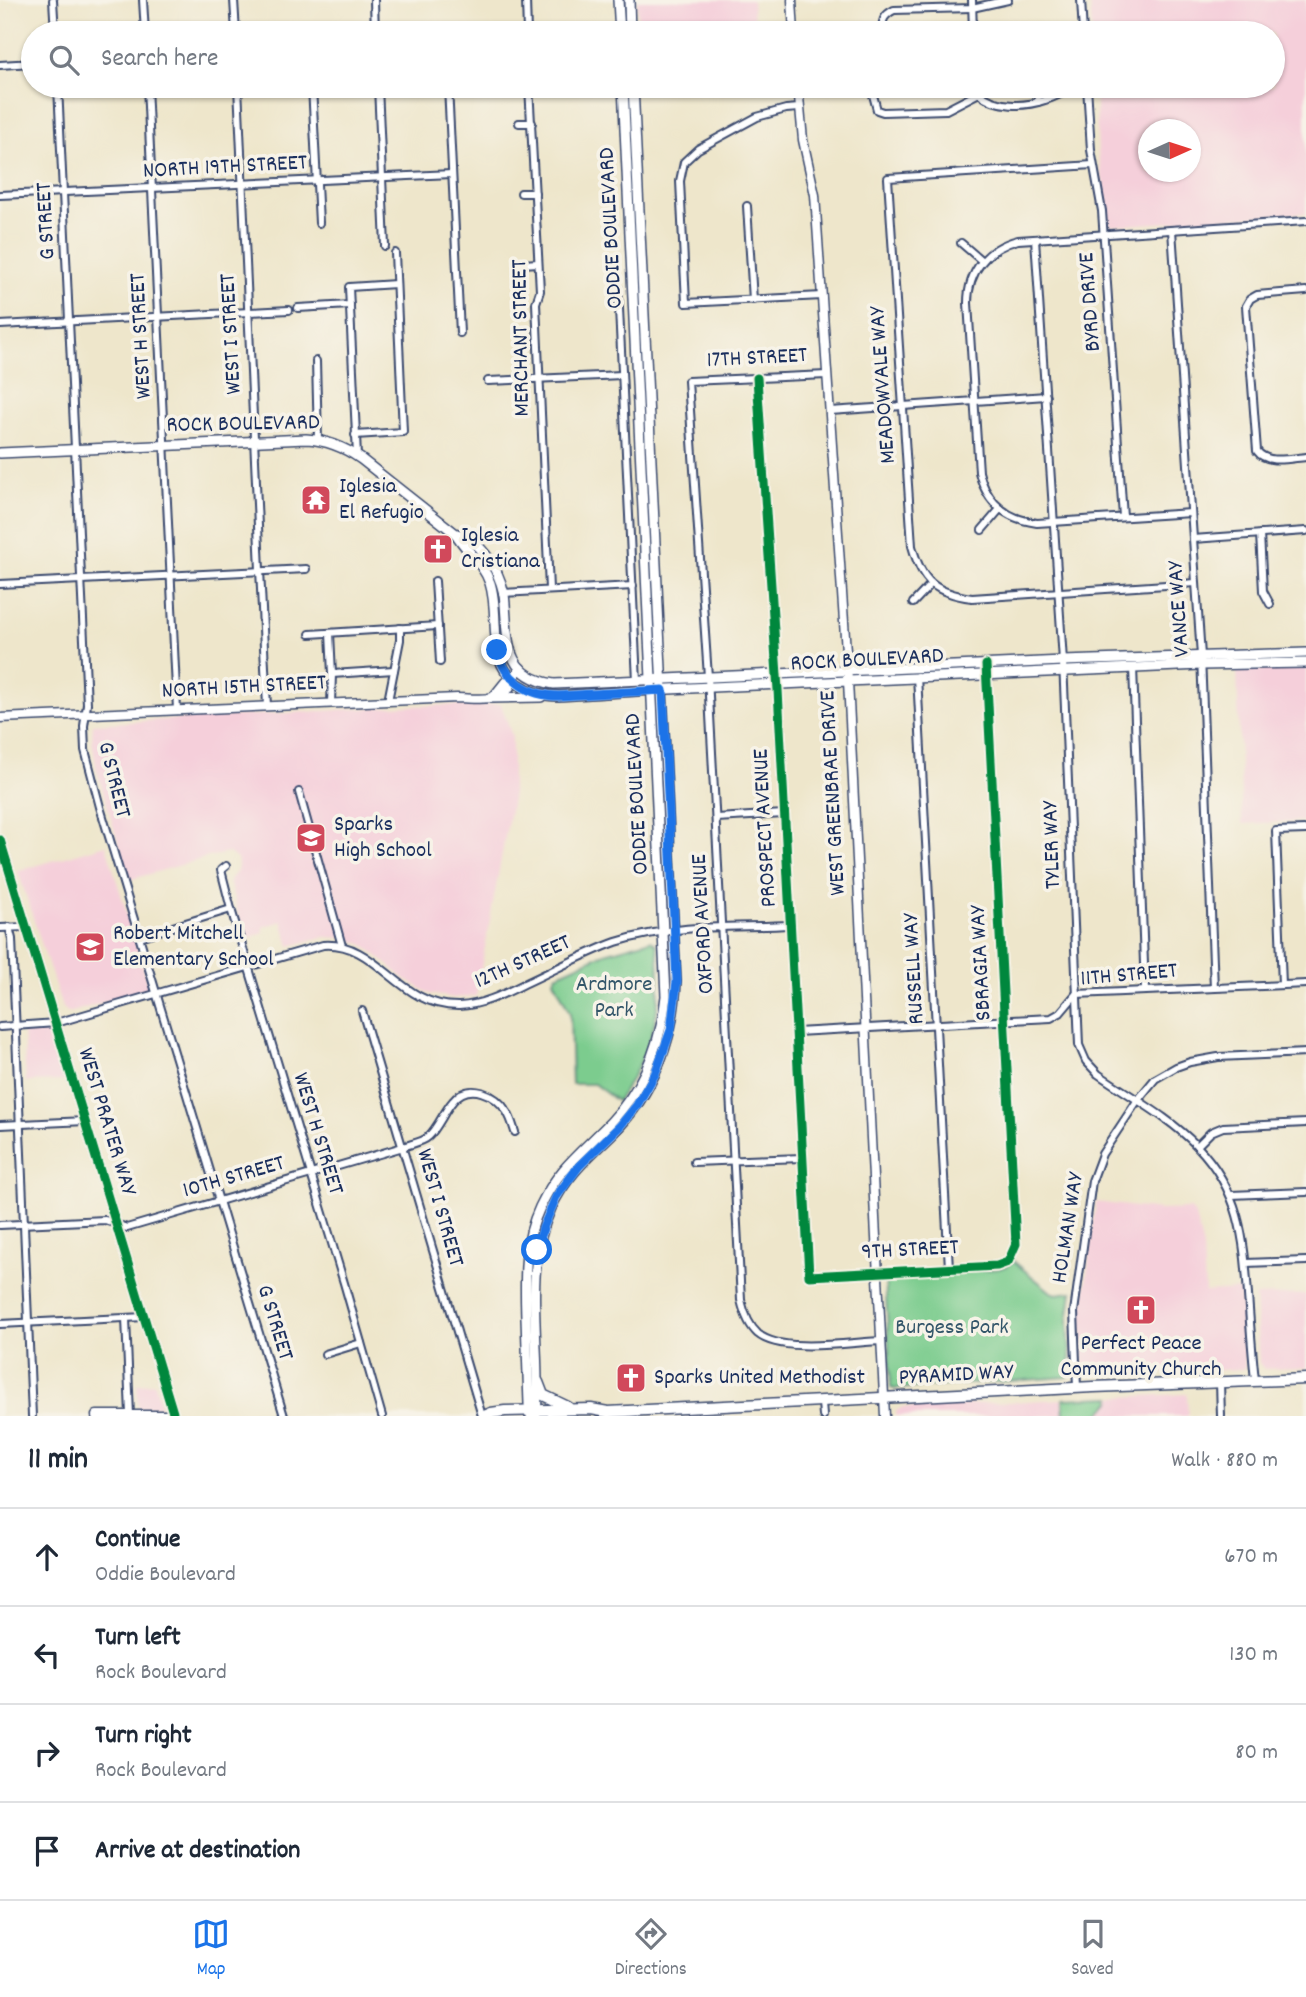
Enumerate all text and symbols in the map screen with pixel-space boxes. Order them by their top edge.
search box [21,21,1285,98]
icon: search [45,41,83,79]
text: Search here [101,41,219,78]
north arrow [1138,119,1201,182]
street label: ODDIE BOULEVARD [591,146,633,310]
street label: NORTH 19TH STREET [142,147,308,189]
street label: G STREET [28,181,66,261]
street label: BYRD DRIVE [1071,251,1111,353]
street label: MERCHANT STREET [504,259,540,417]
street label: WEST H STREET [122,272,162,400]
street label: WEST I STREET [212,273,252,395]
street label: MEADOWVALE WAY [862,305,906,465]
street label: 17TH STREET [706,340,808,378]
street label: ROCK BOULEVARD [166,407,320,443]
place label: Iglesia El Refugio [339,471,424,530]
temple icon: Iglesia El Refugio [299,483,333,517]
place label: Iglesia Cristiana [461,520,541,579]
church icon: Iglesia Cristiana [421,532,455,566]
street label: VANCE WAY [1160,559,1200,658]
route end [481,634,512,665]
street label: ROCK BOULEVARD [790,641,945,681]
street label: NORTH 15TH STREET [161,667,327,709]
street label: WEST GREENBRAE DRIVE [812,689,856,896]
street label: ODDIE BOULEVARD [617,712,659,876]
street label: G STREET [88,738,138,822]
street label: PROSPECT AVENUE [745,747,787,908]
street label: TYLER WAY [1035,800,1071,890]
place label: Sparks High School [334,809,432,868]
school or university icon: Sparks High School [294,821,328,855]
street label: OXFORD AVENUE [684,853,724,995]
street label: SBRAGIA WAY [962,904,1002,1022]
street label: RUSSELL WAY [896,912,934,1025]
place label: Robert Mitchell Elementary School [113,918,274,977]
street label: 12TH STREET [470,927,576,999]
school or university icon: Robert Mitchell Elementary School [73,930,107,964]
street label: 11TH STREET [1079,955,1179,997]
park label: Ardmore Park [576,969,652,1028]
street label: WEST PRATER WAY [68,1044,144,1200]
street label: WEST H STREET [283,1069,351,1199]
street label: WEST I STREET [406,1145,472,1271]
street label: 10TH STREET [179,1148,289,1208]
street label: HOLMAN WAY [1044,1170,1094,1286]
street label: 9TH STREET [861,1232,959,1270]
route start [521,1234,552,1265]
street label: G STREET [247,1281,301,1365]
church icon: Perfect Peace Community Church [1124,1293,1158,1327]
park label: Burgess Park [895,1312,1009,1345]
place label: Perfect Peace Community Church [1060,1328,1222,1387]
street label: PYRAMID WAY [898,1356,1015,1395]
church icon: Sparks United Methodist [614,1361,648,1395]
place label: Sparks United Methodist [654,1362,865,1395]
text: 11 min [28,1440,88,1483]
text: Walk · 880 m [1171,1445,1278,1478]
text: Continue [95,1522,180,1559]
icon: ahead [28,1538,66,1576]
text: 670 m [1224,1541,1278,1574]
text: Oddie Boulevard [95,1559,236,1592]
text: Turn left [95,1620,181,1657]
icon: left [28,1636,66,1674]
text: 130 m [1229,1639,1278,1672]
text: Rock Boulevard [95,1657,227,1690]
text: Turn right [95,1718,192,1755]
icon: right [28,1734,66,1772]
text: 80 m [1235,1737,1278,1770]
text: Rock Boulevard [95,1755,227,1788]
icon: arrive [28,1832,66,1870]
text: Arrive at destination [95,1833,300,1870]
tab: Map [192,1915,230,1984]
tab: Directions [615,1915,687,1984]
tab: Saved [1071,1915,1114,1984]

